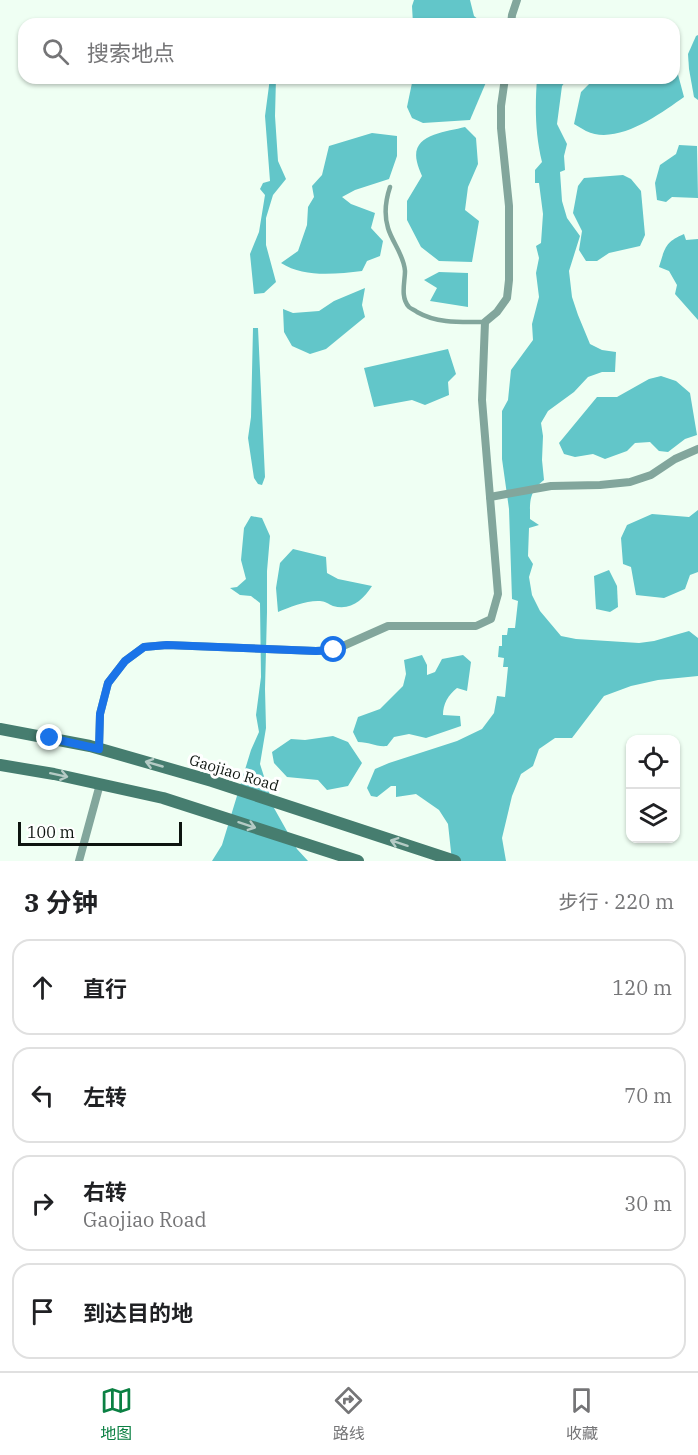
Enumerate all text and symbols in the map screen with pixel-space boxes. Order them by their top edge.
search box [18,18,680,84]
icon: search [39,35,72,68]
text: 搜索地点 [87,38,175,67]
route start [320,636,346,662]
route end [36,724,62,750]
map controls [626,735,680,843]
button: locate [626,735,680,789]
street label: Gaojiao Road [187,750,281,795]
one-way arrow [145,758,164,769]
one-way arrow [49,770,68,781]
button: layers [626,789,680,843]
scale bar [18,819,182,846]
one-way arrow [237,820,256,831]
text: 100 m [27,822,75,842]
one-way arrow [390,836,409,847]
text: 3 分钟 [24,885,98,919]
text: 步行 · 220 m [559,888,674,915]
icon: ahead [26,971,59,1004]
text: 直行 [83,974,127,1003]
text: 120 m [612,974,672,1001]
icon: left [26,1079,59,1112]
text: 左转 [83,1082,127,1111]
text: 70 m [624,1082,672,1109]
text: 右转 [83,1177,127,1206]
icon: right [26,1187,59,1220]
text: 30 m [624,1190,672,1217]
text: Gaojiao Road [83,1206,207,1233]
icon: arrive [26,1295,59,1328]
text: 到达目的地 [83,1298,193,1327]
tab: 地图 [100,1384,133,1444]
tab: 路线 [332,1384,365,1444]
tab: 收藏 [565,1384,598,1444]

